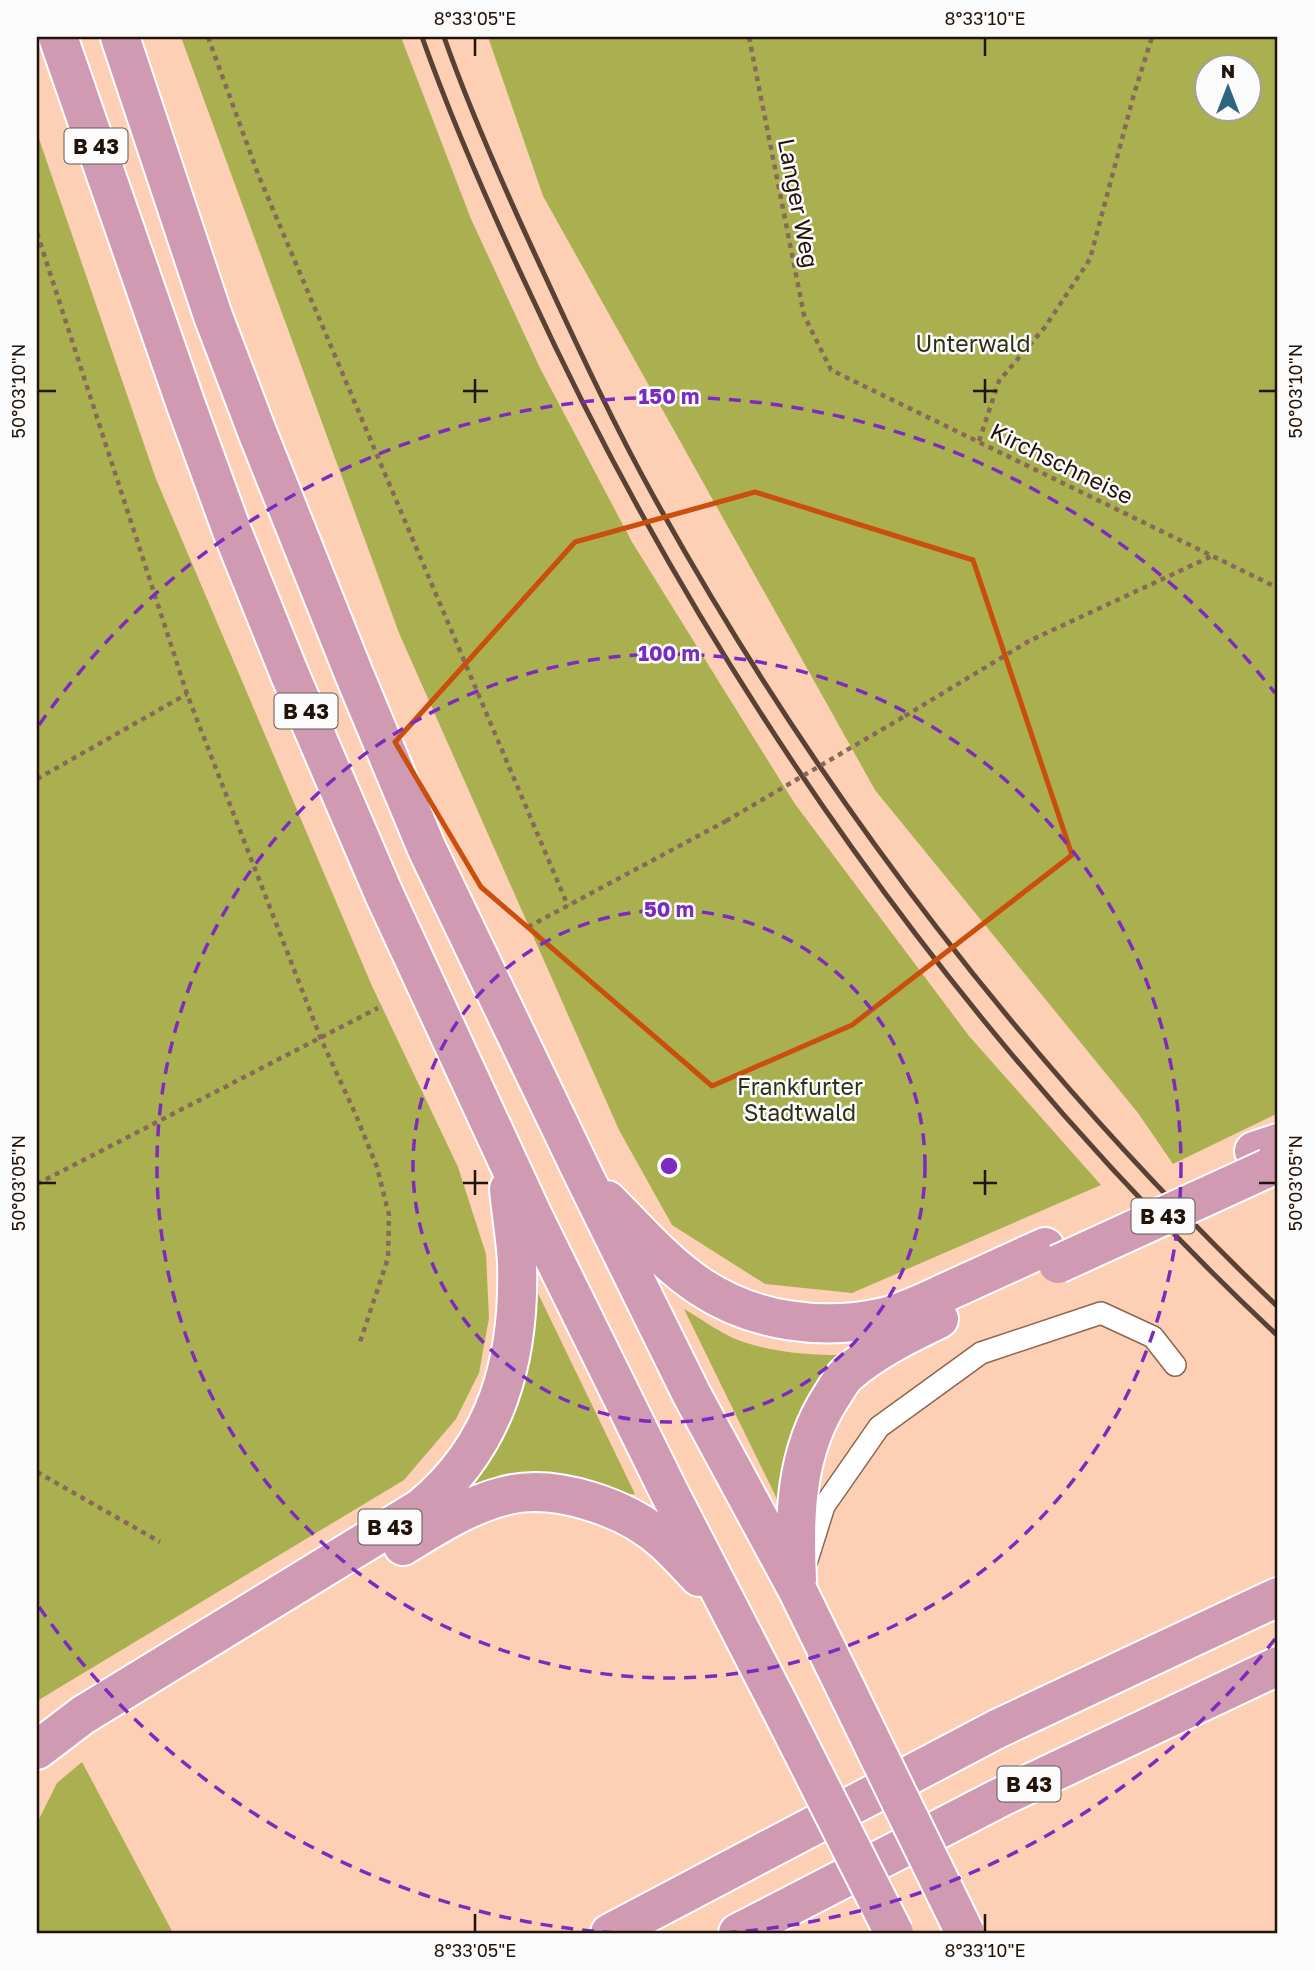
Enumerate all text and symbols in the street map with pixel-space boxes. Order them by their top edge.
text: 8°33'05"E [434,7,516,29]
text: 8°33'10"E [945,7,1025,29]
north arrow [1192,52,1262,122]
text: N [1221,59,1235,82]
road number: B 43 [64,128,128,164]
street label: Langer Weg [773,136,825,270]
park label: Unterwald [915,329,1031,357]
text: 50°03'10"N [7,344,29,438]
text: 50°03'10"N [1284,344,1306,438]
text: 150 m [639,383,699,409]
street label: Kirchschneise [986,416,1138,510]
text: 100 m [638,640,700,666]
road number: B 43 [274,694,338,728]
text: 50 m [644,896,694,922]
park label: Frankfurter Stadtwald [737,1072,863,1126]
text: 50°03'05"N [7,1135,29,1231]
text: 50°03'05"N [1284,1135,1306,1231]
centre of rings [657,1154,681,1178]
road number: B 43 [1132,1198,1194,1234]
road number: B 43 [358,1510,422,1544]
road number: B 43 [998,1766,1060,1802]
text: 8°33'05"E [434,1939,516,1961]
text: 8°33'10"E [945,1939,1025,1961]

